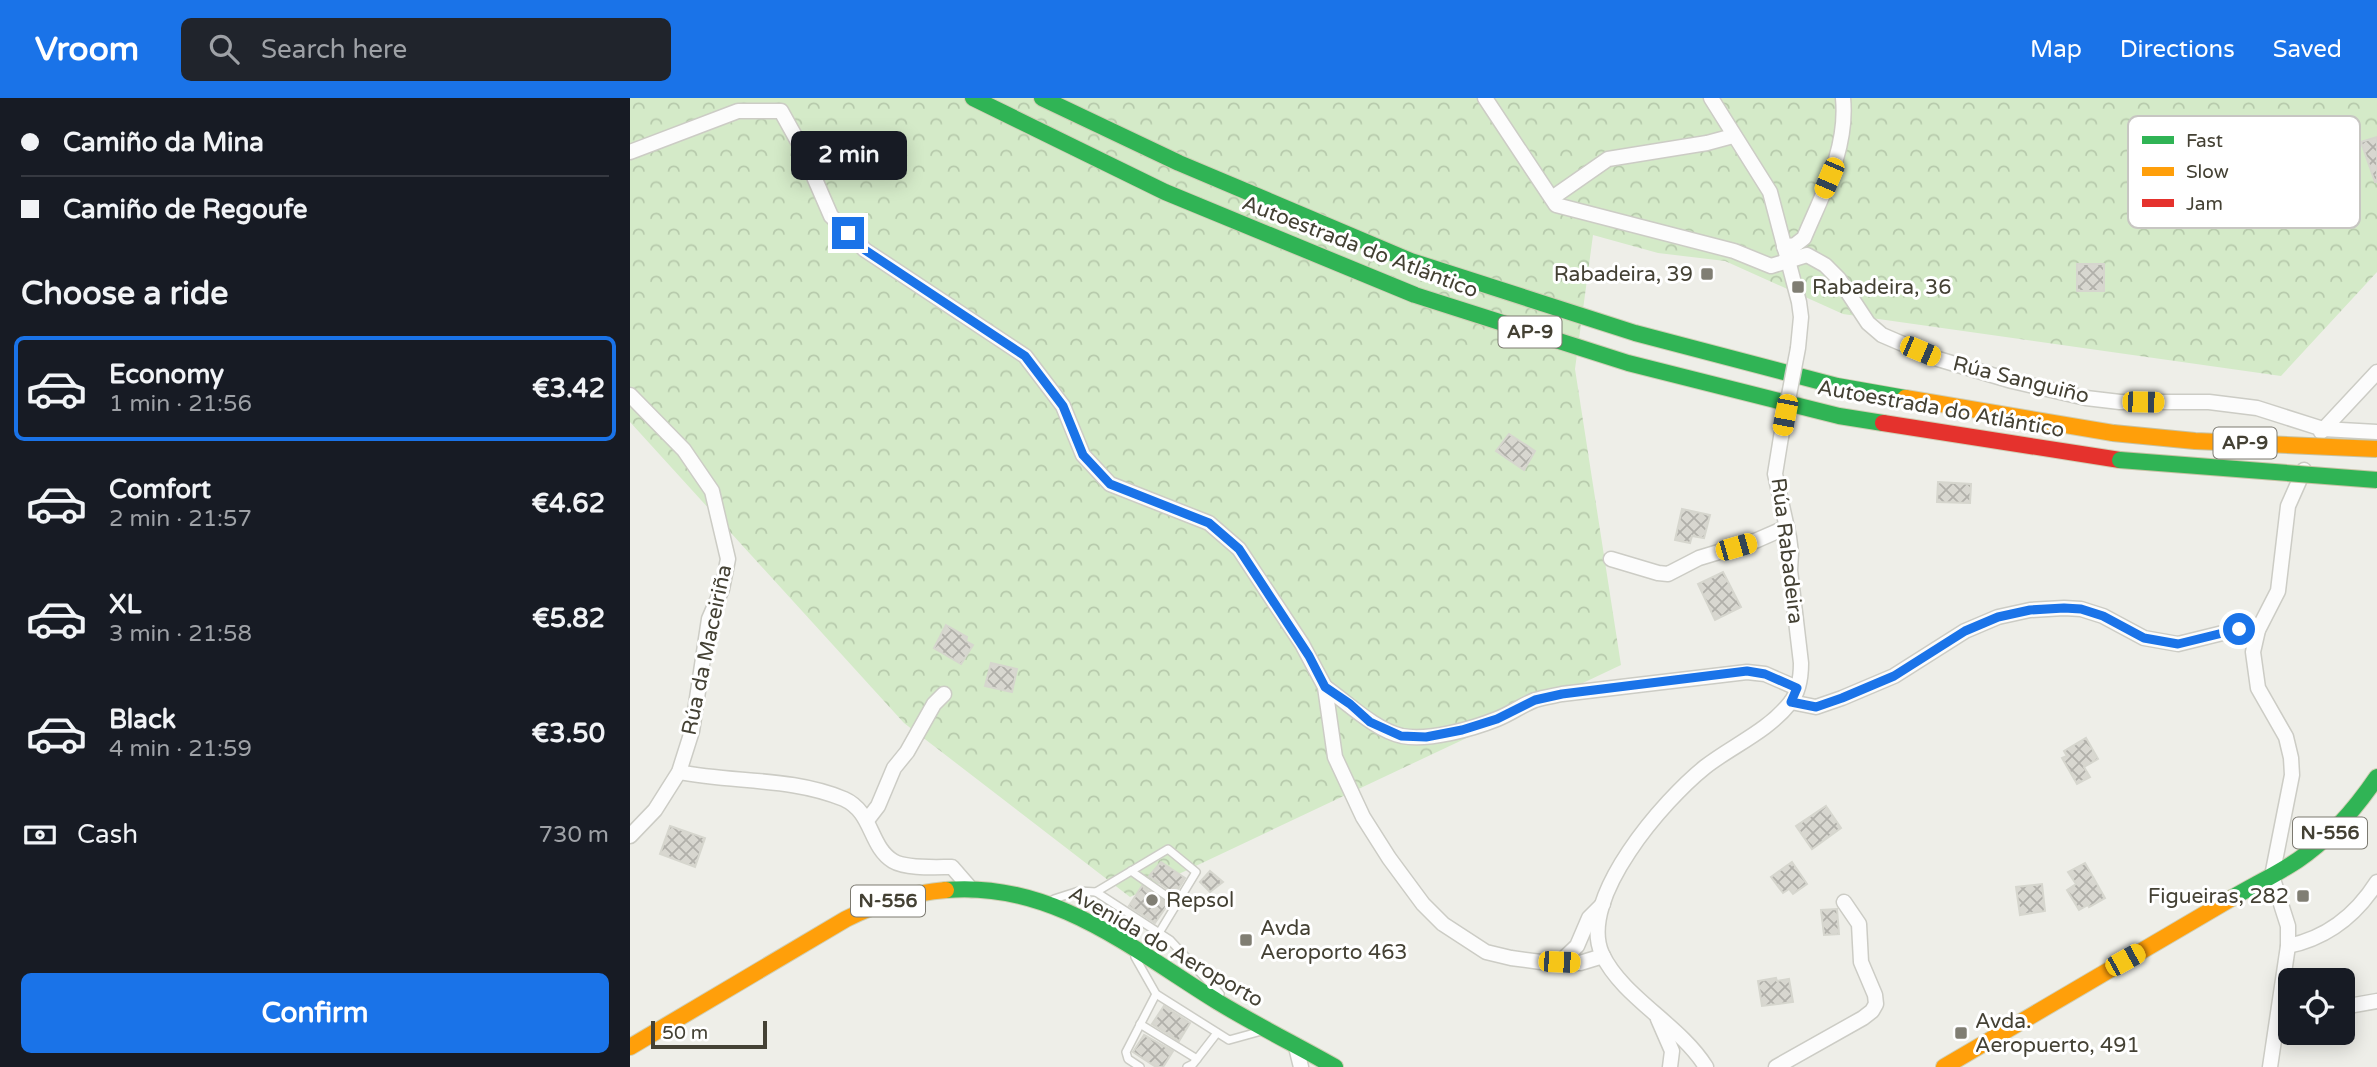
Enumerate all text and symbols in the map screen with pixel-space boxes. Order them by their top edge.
search box [181,18,671,81]
text: Vroom [35,30,139,69]
icon: search [205,30,243,68]
text: Search here [261,34,407,65]
text: Map [2030,35,2082,64]
text: Directions [2120,35,2235,64]
text: Saved [2273,35,2342,64]
legend [2128,116,2360,228]
text: Camiño da Mina [63,127,264,158]
text: Fast [2186,130,2223,152]
callout: 2 min [790,131,906,180]
text: 2 min [818,141,880,169]
car [1812,155,1847,201]
text: Slow [2186,161,2229,183]
street label: Autoestrada do Atlántico [1239,190,1481,304]
text: Jam [2186,193,2223,215]
text: Camiño de Regoufe [63,194,307,225]
route end [832,217,864,249]
place label: Rabadeira, 39 [1554,262,1693,287]
marker: Rabadeira, 39 [1699,266,1715,282]
text: Choose a ride [21,275,228,313]
place label: Rabadeira, 36 [1812,275,1951,300]
marker: Rabadeira, 36 [1790,279,1806,295]
road number: AP-9 [1499,316,1562,348]
car [1897,333,1944,369]
street label: Rúa Sanguiño [1950,351,2092,409]
icon: car [25,357,88,420]
text: Economy [109,359,224,390]
text: €3.42 [532,373,605,404]
street label: Autoestrada do Atlántico [1816,375,2066,443]
text: 1 min · 21:56 [109,390,252,418]
car [2122,391,2165,413]
car [1771,392,1800,438]
road number: AP-9 [2214,428,2276,458]
icon: car [25,472,88,535]
text: Comfort [109,474,211,505]
street label: Rúa Rabadeira [1766,477,1808,625]
text: €4.62 [532,488,605,519]
text: 2 min · 21:57 [109,505,252,533]
car [1713,531,1760,563]
street label: Rúa da Maceiriña [677,562,737,738]
icon: car [25,587,88,650]
text: XL [109,589,141,620]
text: €5.82 [532,603,605,634]
route start [2223,613,2255,645]
text: 3 min · 21:58 [109,620,252,648]
icon: car [25,702,88,765]
text: Black [109,704,176,735]
text: €3.50 [532,718,605,749]
text: 4 min · 21:59 [109,735,252,763]
icon: cash [21,816,59,854]
road number: N-556 [2293,818,2367,848]
text: Cash [77,819,138,850]
text: 730 m [539,821,609,849]
street label: Avenida do Aeroporto [1064,881,1268,1013]
place label: Figueiras, 282 [2148,884,2289,909]
road number: N-556 [851,886,925,916]
place label: Repsol [1166,888,1234,913]
marker: Figueiras, 282 [2295,888,2311,904]
marker: Repsol [1144,892,1160,908]
place label: Avda Aeroporto 463 [1260,916,1408,965]
marker: Avda Aeroporto 463 [1238,932,1254,948]
car [2102,941,2149,979]
car [1538,951,1581,973]
map controls [2278,968,2355,1045]
button: locate [2278,968,2355,1045]
button: Confirm [21,973,609,1053]
place label: Avda. Aeropuerto, 491 [1975,1009,2140,1058]
scale bar [651,1018,766,1050]
text: 50 m [662,1022,708,1044]
marker: Avda. Aeropuerto, 491 [1953,1025,1969,1041]

